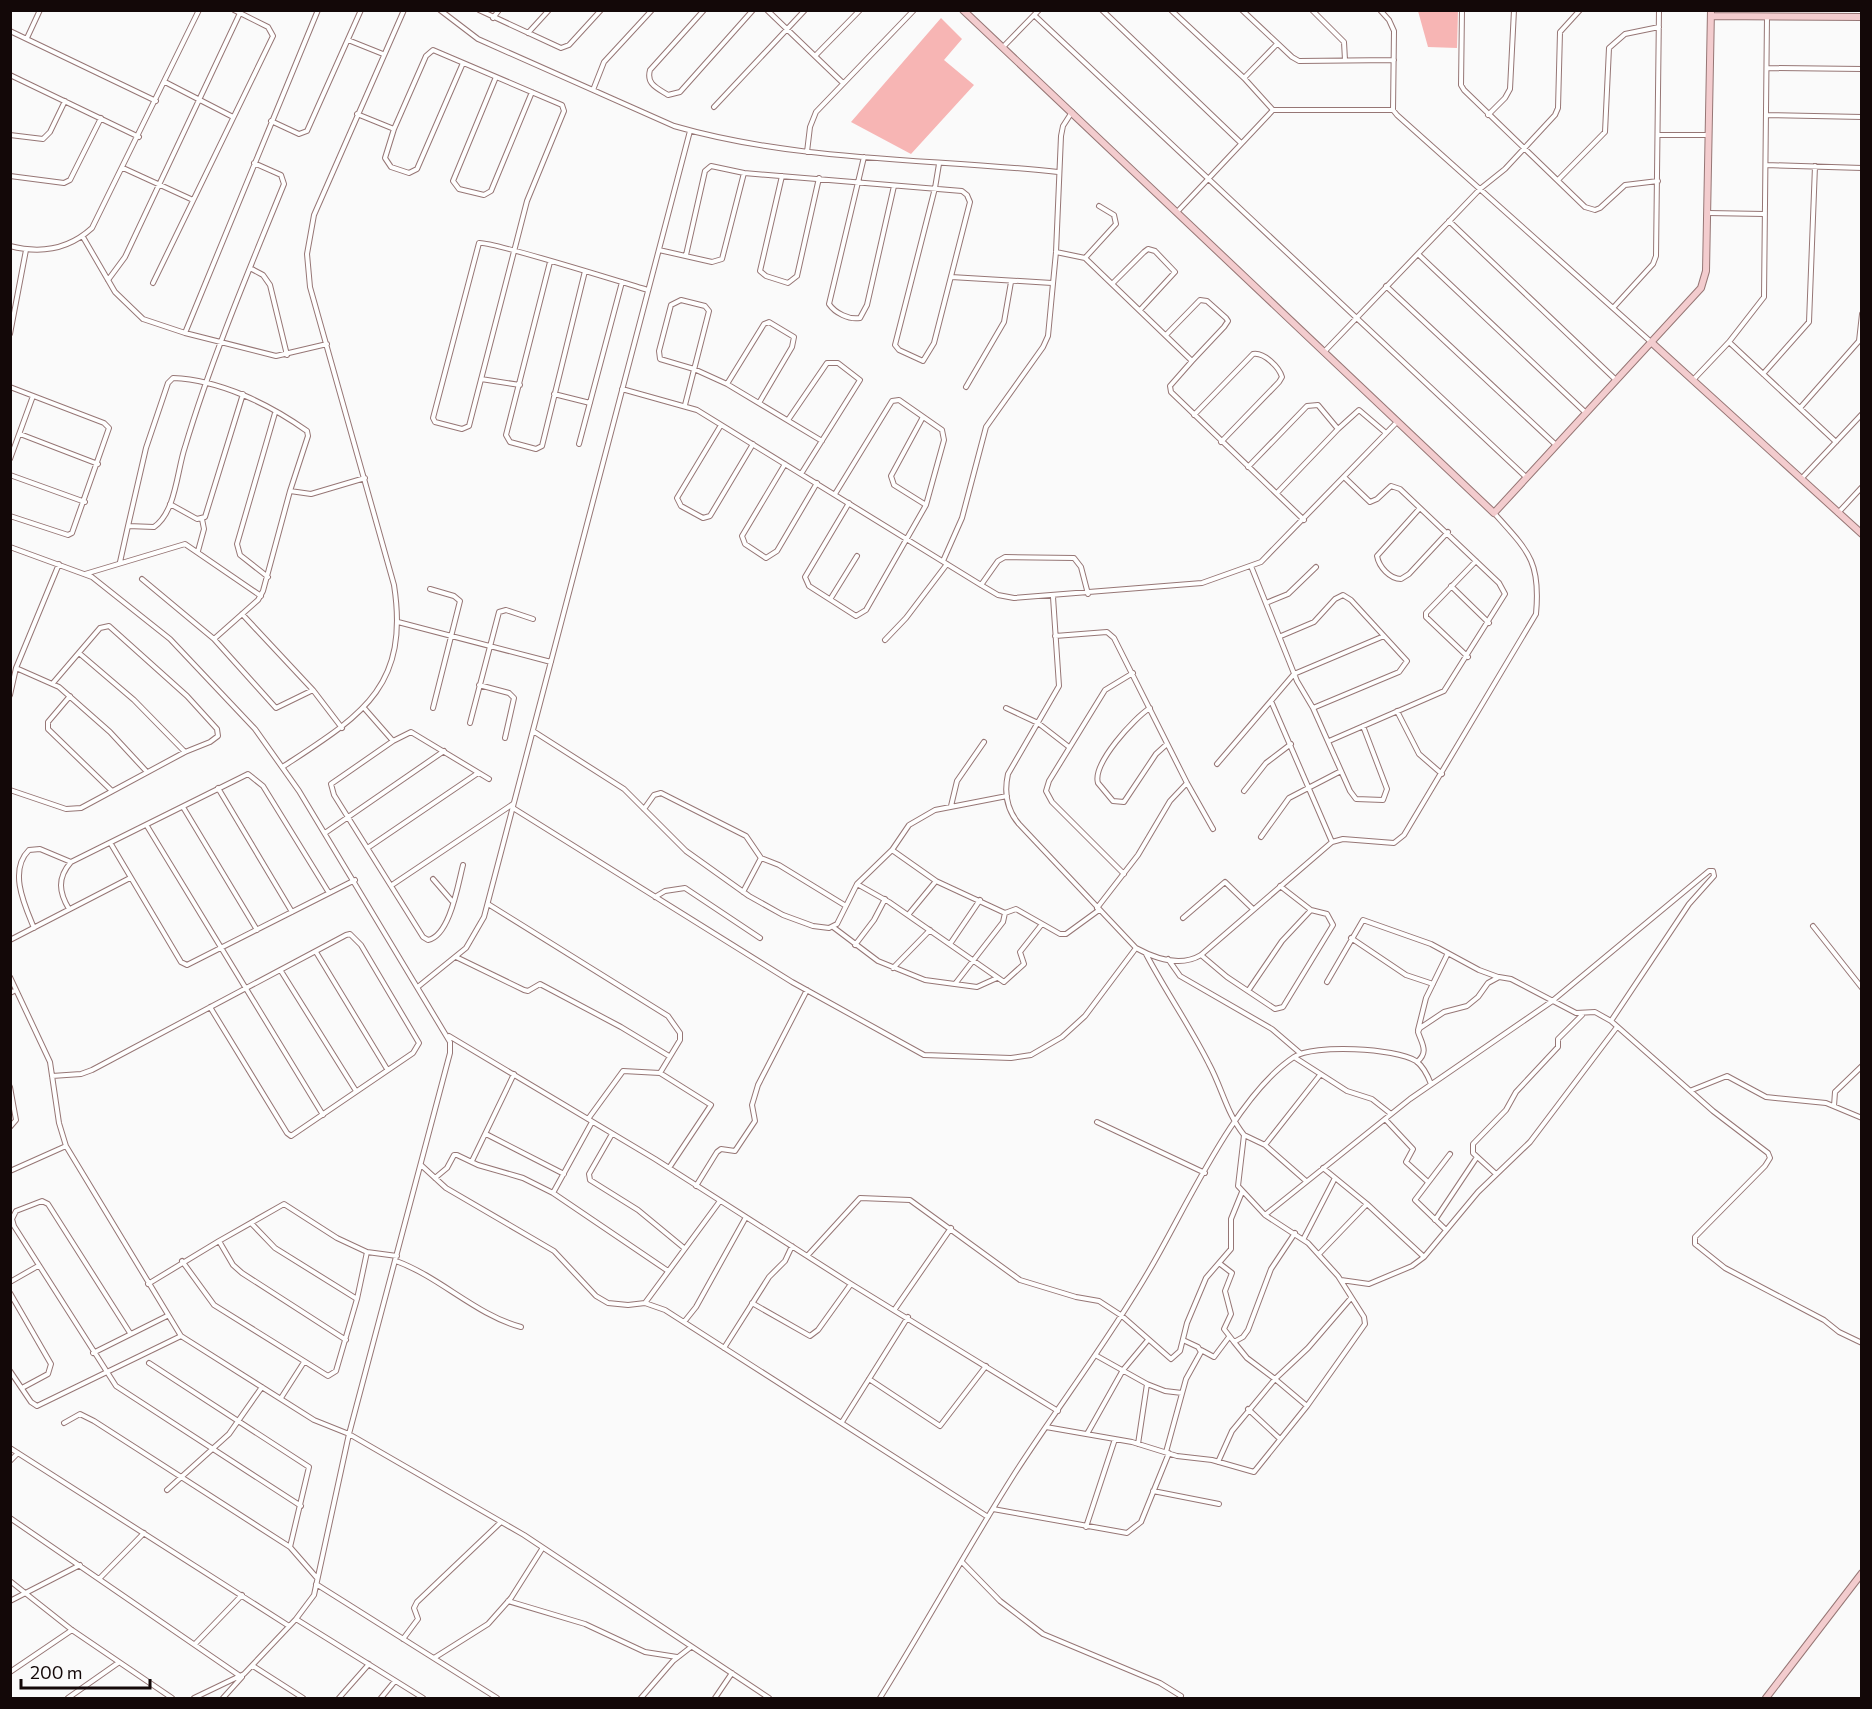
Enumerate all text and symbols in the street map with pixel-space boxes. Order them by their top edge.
scale bar [21,1652,150,1690]
text: 200 m [30,1661,83,1683]

